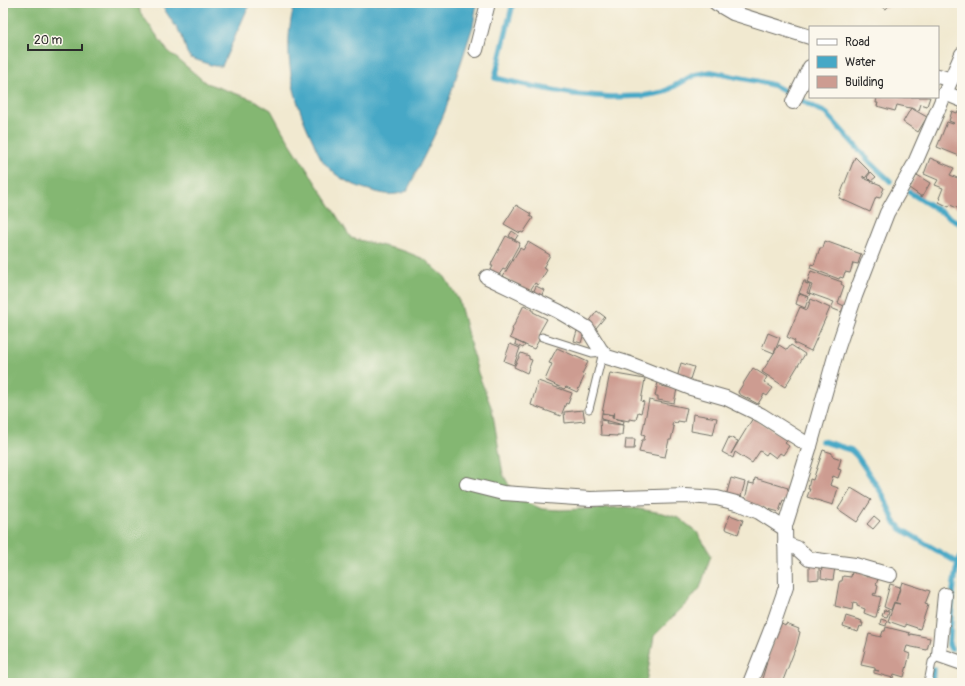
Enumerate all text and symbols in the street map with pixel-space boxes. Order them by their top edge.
scale bar [28,26,82,52]
legend [809,26,939,98]
text: 20 m [34,33,63,48]
text: Road [845,35,870,50]
text: Water [845,55,876,70]
text: Building [845,75,884,90]

